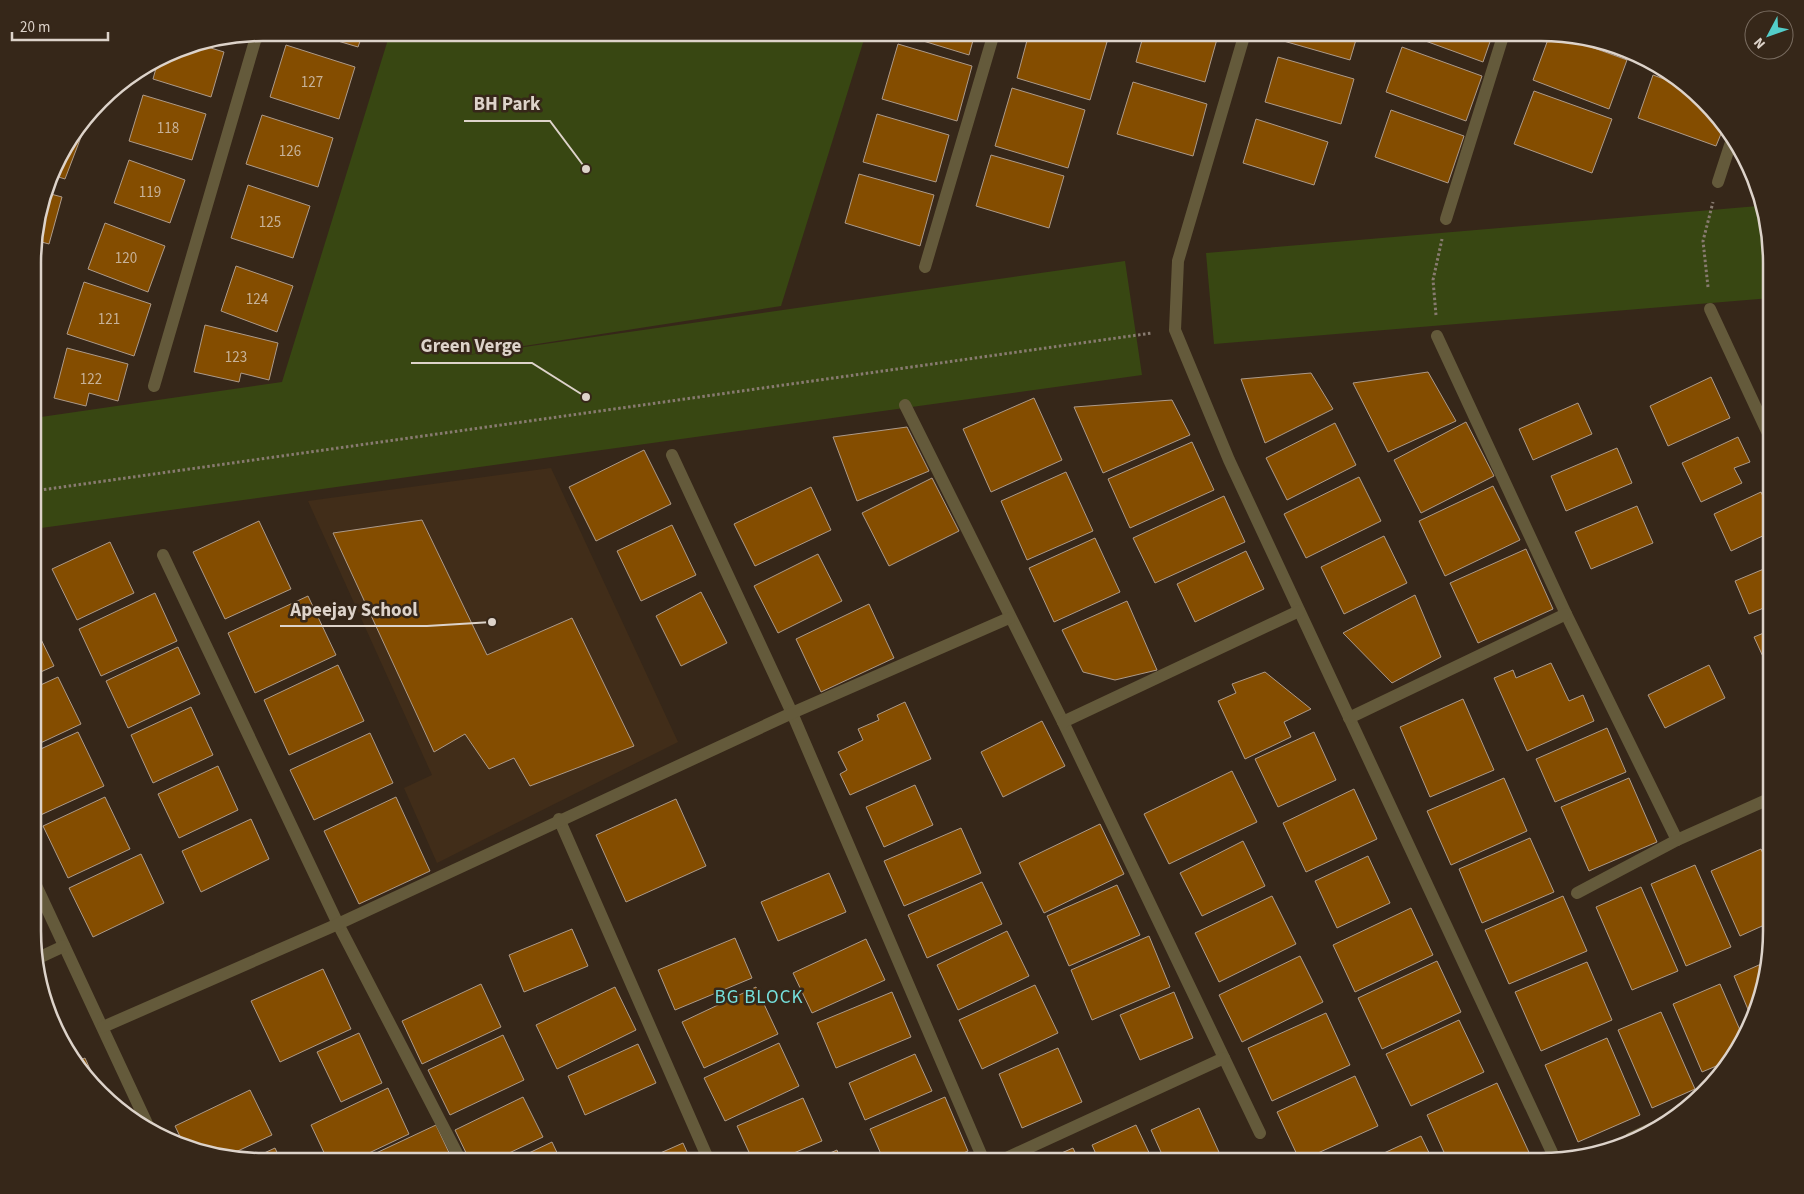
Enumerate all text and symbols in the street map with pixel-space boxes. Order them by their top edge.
scale bar [12,10,109,42]
north arrow [1744,10,1794,60]
text: 20 m [20,17,50,38]
text: N [1749,33,1771,53]
house number: 127 [301,72,323,93]
callout: BH Park [464,87,550,121]
text: BH Park [474,91,541,118]
house number: 118 [157,118,179,139]
house number: 126 [279,141,301,162]
house number: 119 [139,182,161,203]
house number: 125 [259,212,281,233]
house number: 120 [115,248,137,269]
house number: 124 [246,289,269,310]
house number: 121 [98,309,120,330]
callout: Green Verge [411,329,532,363]
text: Green Verge [421,333,522,360]
house number: 123 [225,347,247,368]
house number: 122 [80,369,102,390]
callout: Apeejay School [280,592,427,626]
text: Apeejay School [289,597,418,624]
district label: BG BLOCK [714,984,804,1011]

